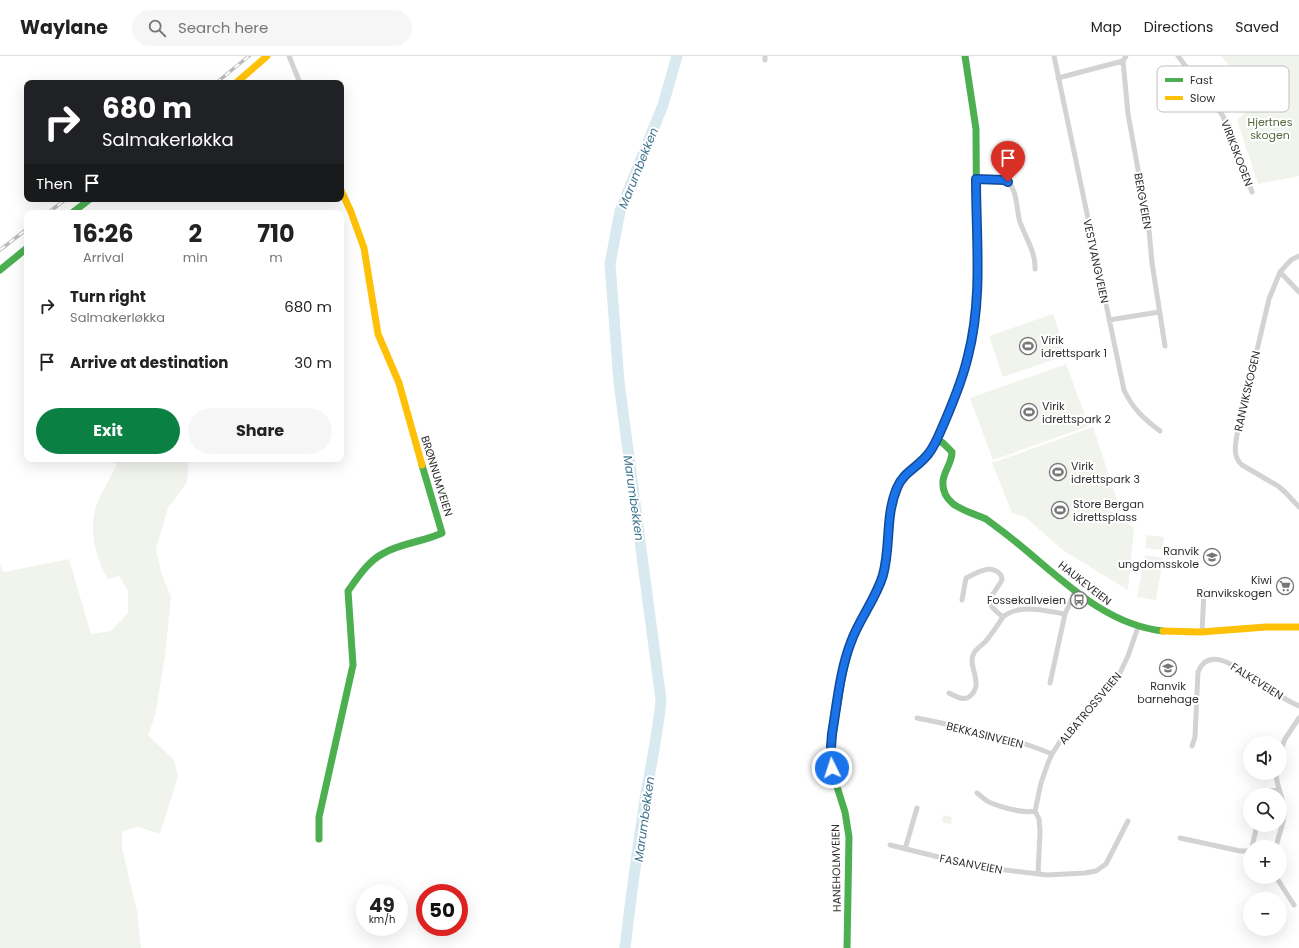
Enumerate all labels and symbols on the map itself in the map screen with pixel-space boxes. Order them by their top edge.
legend [1157,66,1289,112]
text: Fast [1190,72,1213,88]
text: Slow [1190,90,1215,106]
park label: Hjertnes skogen [1248,114,1293,143]
street label: VIRIKSKOGEN [1217,118,1257,188]
water label: Marumbekken [614,125,662,211]
pin [991,141,1025,182]
street label: BERGVEIEN [1130,172,1156,230]
street label: VESTVANGVEIEN [1079,217,1113,305]
place label: Virik idrettspark 1 [1041,332,1107,361]
sports icon: Virik idrettspark 1 [1018,336,1038,356]
street label: RANVIKSKOGEN [1230,349,1264,433]
place label: Virik idrettspark 2 [1042,398,1111,427]
sports icon: Virik idrettspark 2 [1019,402,1039,422]
street label: BRØNNUMVEIEN [417,434,457,518]
water label: Marumbekken [620,454,648,542]
place label: Virik idrettspark 3 [1071,458,1140,487]
sports icon: Virik idrettspark 3 [1048,462,1068,482]
place label: Store Bergan idrettsplass [1073,496,1144,525]
sports icon: Store Bergan idrettsplass [1050,500,1070,520]
place label: Ranvik ungdomsskole [1118,543,1199,572]
school or university icon: Ranvik ungdomsskole [1202,547,1222,567]
street label: HAUKEVEIEN [1055,557,1115,609]
place label: Kiwi Ranvikskogen [1197,572,1272,601]
supermarket icon: Kiwi Ranvikskogen [1275,576,1295,596]
bus stop icon: Fossekallveien [1069,590,1089,610]
place label: Fossekallveien [987,592,1066,608]
school or university icon: Ranvik barnehage [1158,658,1178,678]
street label: FALKEVEIEN [1228,659,1286,703]
street label: ALBATROSSVEIEN [1055,669,1125,747]
place label: Ranvik barnehage [1137,678,1199,707]
street label: BEKKASINVEIEN [945,718,1025,752]
position arrow [811,747,853,789]
water label: Marumbekken [630,775,658,863]
street label: HANEHOLMVEIEN [827,824,845,912]
street label: FASANVEIEN [938,850,1004,878]
speed limit sign: 50 [416,884,468,936]

